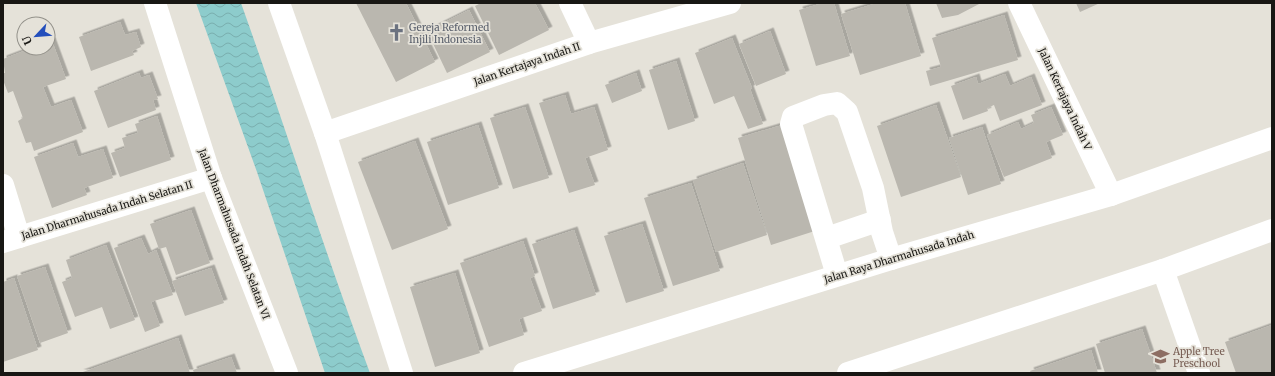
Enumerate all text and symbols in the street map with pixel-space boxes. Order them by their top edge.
north arrow [16,16,56,56]
place label: Gereja Reformed Injili Indonesia [409,21,489,46]
church icon: Gereja Reformed Injili Indonesia [386,23,406,43]
text: U [19,33,35,47]
street label: Jalan Kertajaya Indah II [471,40,582,89]
street label: Jalan Kertajaya Indah V [1035,45,1095,152]
street label: Jalan Dharmahusada Indah Selatan VI [195,146,273,321]
street label: Jalan Dharmahusada Indah Selatan II [19,178,195,243]
street label: Jalan Raya Dharmahusada Indah [821,228,976,286]
place label: Apple Tree Preschool [1172,345,1225,370]
school or university icon: Apple Tree Preschool [1150,347,1170,367]

